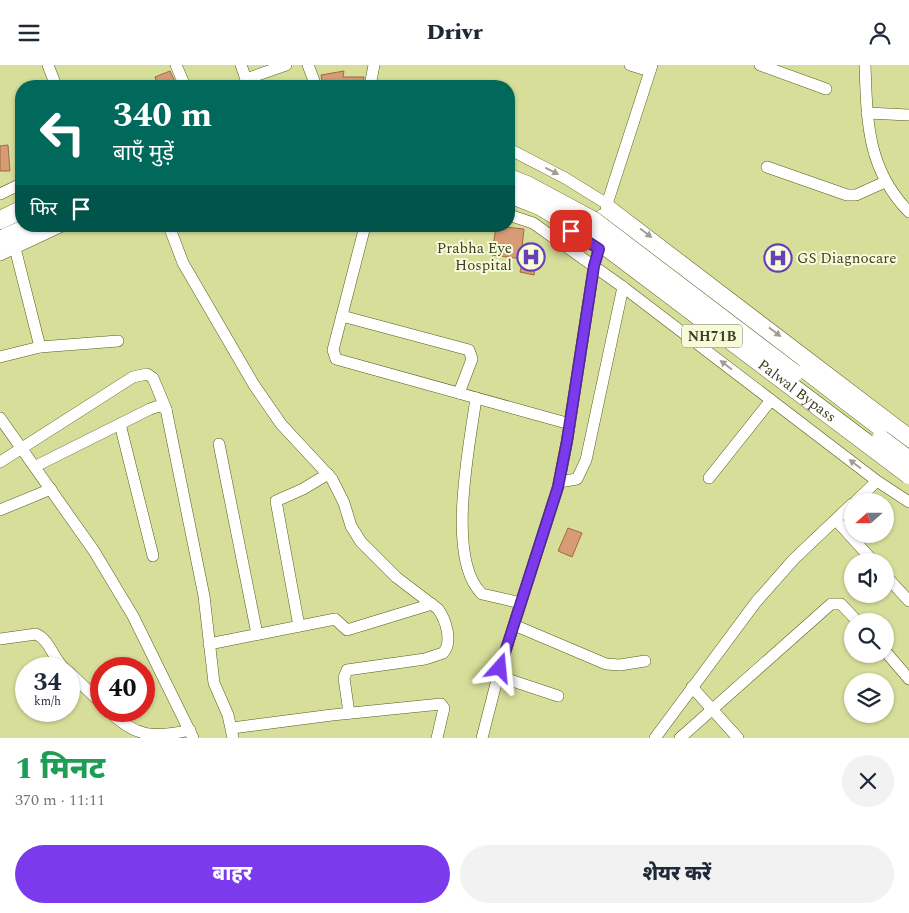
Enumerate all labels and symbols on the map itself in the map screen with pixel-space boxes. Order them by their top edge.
one-way arrow [545,167,559,175]
pin [550,210,592,252]
one-way arrow [639,228,653,238]
place label: Prabha Eye Hospital [437,237,512,277]
hospital icon: Prabha Eye Hospital [516,242,546,272]
hospital icon: GS Diagnocare [763,243,793,273]
place label: GS Diagnocare [797,247,897,270]
road number: NH71B [682,325,742,347]
one-way arrow [768,326,781,337]
street label: Palwal Bypass [752,354,841,428]
one-way arrow [719,360,732,371]
one-way arrow [848,459,862,469]
north arrow [844,493,894,543]
position arrow [473,641,525,693]
speed limit sign: 40 [90,657,155,722]

